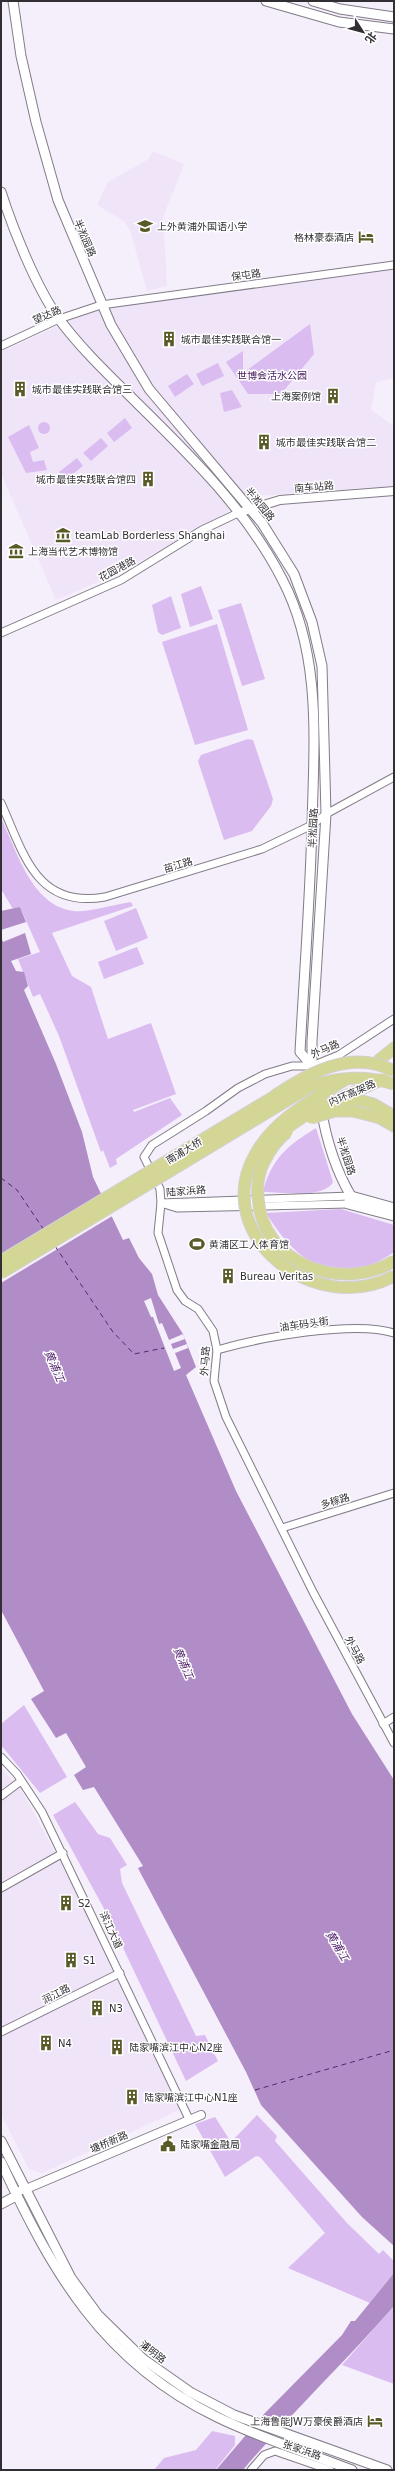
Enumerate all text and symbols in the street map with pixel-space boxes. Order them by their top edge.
north arrow [343,12,383,52]
text: 北 [362,29,379,46]
street label: 半淞园路 [72,217,98,259]
school or university icon: 上外黄浦外国语小学 [136,217,154,235]
place label: 上外黄浦外国语小学 [157,221,247,232]
hotel icon: 格林豪泰酒店 [357,228,375,246]
place label: 格林豪泰酒店 [294,232,354,243]
street label: 保屯路 [230,267,262,283]
street label: 望达路 [31,304,63,326]
building icon: 城市最佳实践联合馆一 [160,330,178,348]
place label: 城市最佳实践联合馆一 [181,334,281,345]
park label: 世博会活水公园 [237,370,307,381]
building icon: 城市最佳实践联合馆三 [11,380,29,398]
place label: 城市最佳实践联合馆三 [32,384,132,395]
building icon: 上海案例馆 [324,387,342,405]
place label: 上海案例馆 [271,391,321,402]
building icon: 城市最佳实践联合馆二 [255,433,273,451]
place label: 城市最佳实践联合馆二 [276,437,376,448]
building icon: 城市最佳实践联合馆四 [139,470,157,488]
place label: 城市最佳实践联合馆四 [36,474,136,485]
street label: 南车站路 [294,480,334,494]
street label: 半淞园路 [243,485,277,523]
museum icon: teamLab Borderless Shanghai [54,526,72,544]
place label: teamLab Borderless Shanghai [75,530,225,541]
museum icon: 上海当代艺术博物馆 [7,542,25,560]
place label: 上海当代艺术博物馆 [28,546,118,557]
street label: 花园港路 [97,555,137,583]
street label: 半淞园路 [306,808,320,848]
street label: 苗江路 [162,855,194,875]
street label: 外马路 [309,1038,341,1060]
street label: 内环高架路 [327,1078,377,1108]
street label: 半淞园路 [335,1135,357,1177]
street label: 南浦大桥 [164,1136,204,1166]
street label: 陆家浜路 [166,1184,206,1198]
sports icon: 黄浦区工人体育馆 [188,1235,206,1253]
place label: 黄浦区工人体育馆 [209,1239,289,1250]
building icon: Bureau Veritas [219,1267,237,1285]
place label: Bureau Veritas [240,1271,313,1282]
street label: 油车码头街 [278,1315,330,1333]
street label: 外马路 [198,1346,212,1376]
water label: 黄浦江 [42,1348,67,1385]
street label: 多稼路 [319,1491,351,1511]
street label: 外马路 [343,1634,367,1666]
water label: 黄浦江 [171,1645,196,1682]
building icon: S2 [57,1894,75,1912]
place label: S2 [78,1898,91,1909]
street label: 滨江大道 [98,1910,124,1950]
water label: 黄浦江 [323,1929,352,1964]
building icon: S1 [62,1951,80,1969]
place label: S1 [83,1955,96,1966]
street label: 润江路 [40,1982,72,2006]
building icon: N3 [88,1999,106,2017]
place label: N3 [109,2003,123,2014]
building icon: N4 [37,2034,55,2052]
place label: N4 [58,2038,72,2049]
building icon: 陆家嘴滨江中心N2座 [108,2038,126,2056]
place label: 陆家嘴滨江中心N2座 [129,2042,223,2053]
building icon: 陆家嘴滨江中心N1座 [123,2088,141,2106]
place label: 陆家嘴滨江中心N1座 [144,2092,238,2103]
street label: 塘桥新路 [88,2129,130,2155]
public building icon: 陆家嘴金融局 [159,2135,177,2153]
place label: 陆家嘴金融局 [180,2139,240,2150]
street label: 浦明路 [138,2338,168,2366]
hotel icon: 上海鲁能JW万豪侯爵酒店 [366,2412,384,2430]
place label: 上海鲁能JW万豪侯爵酒店 [250,2416,363,2427]
street label: 张家浜路 [281,2438,323,2462]

